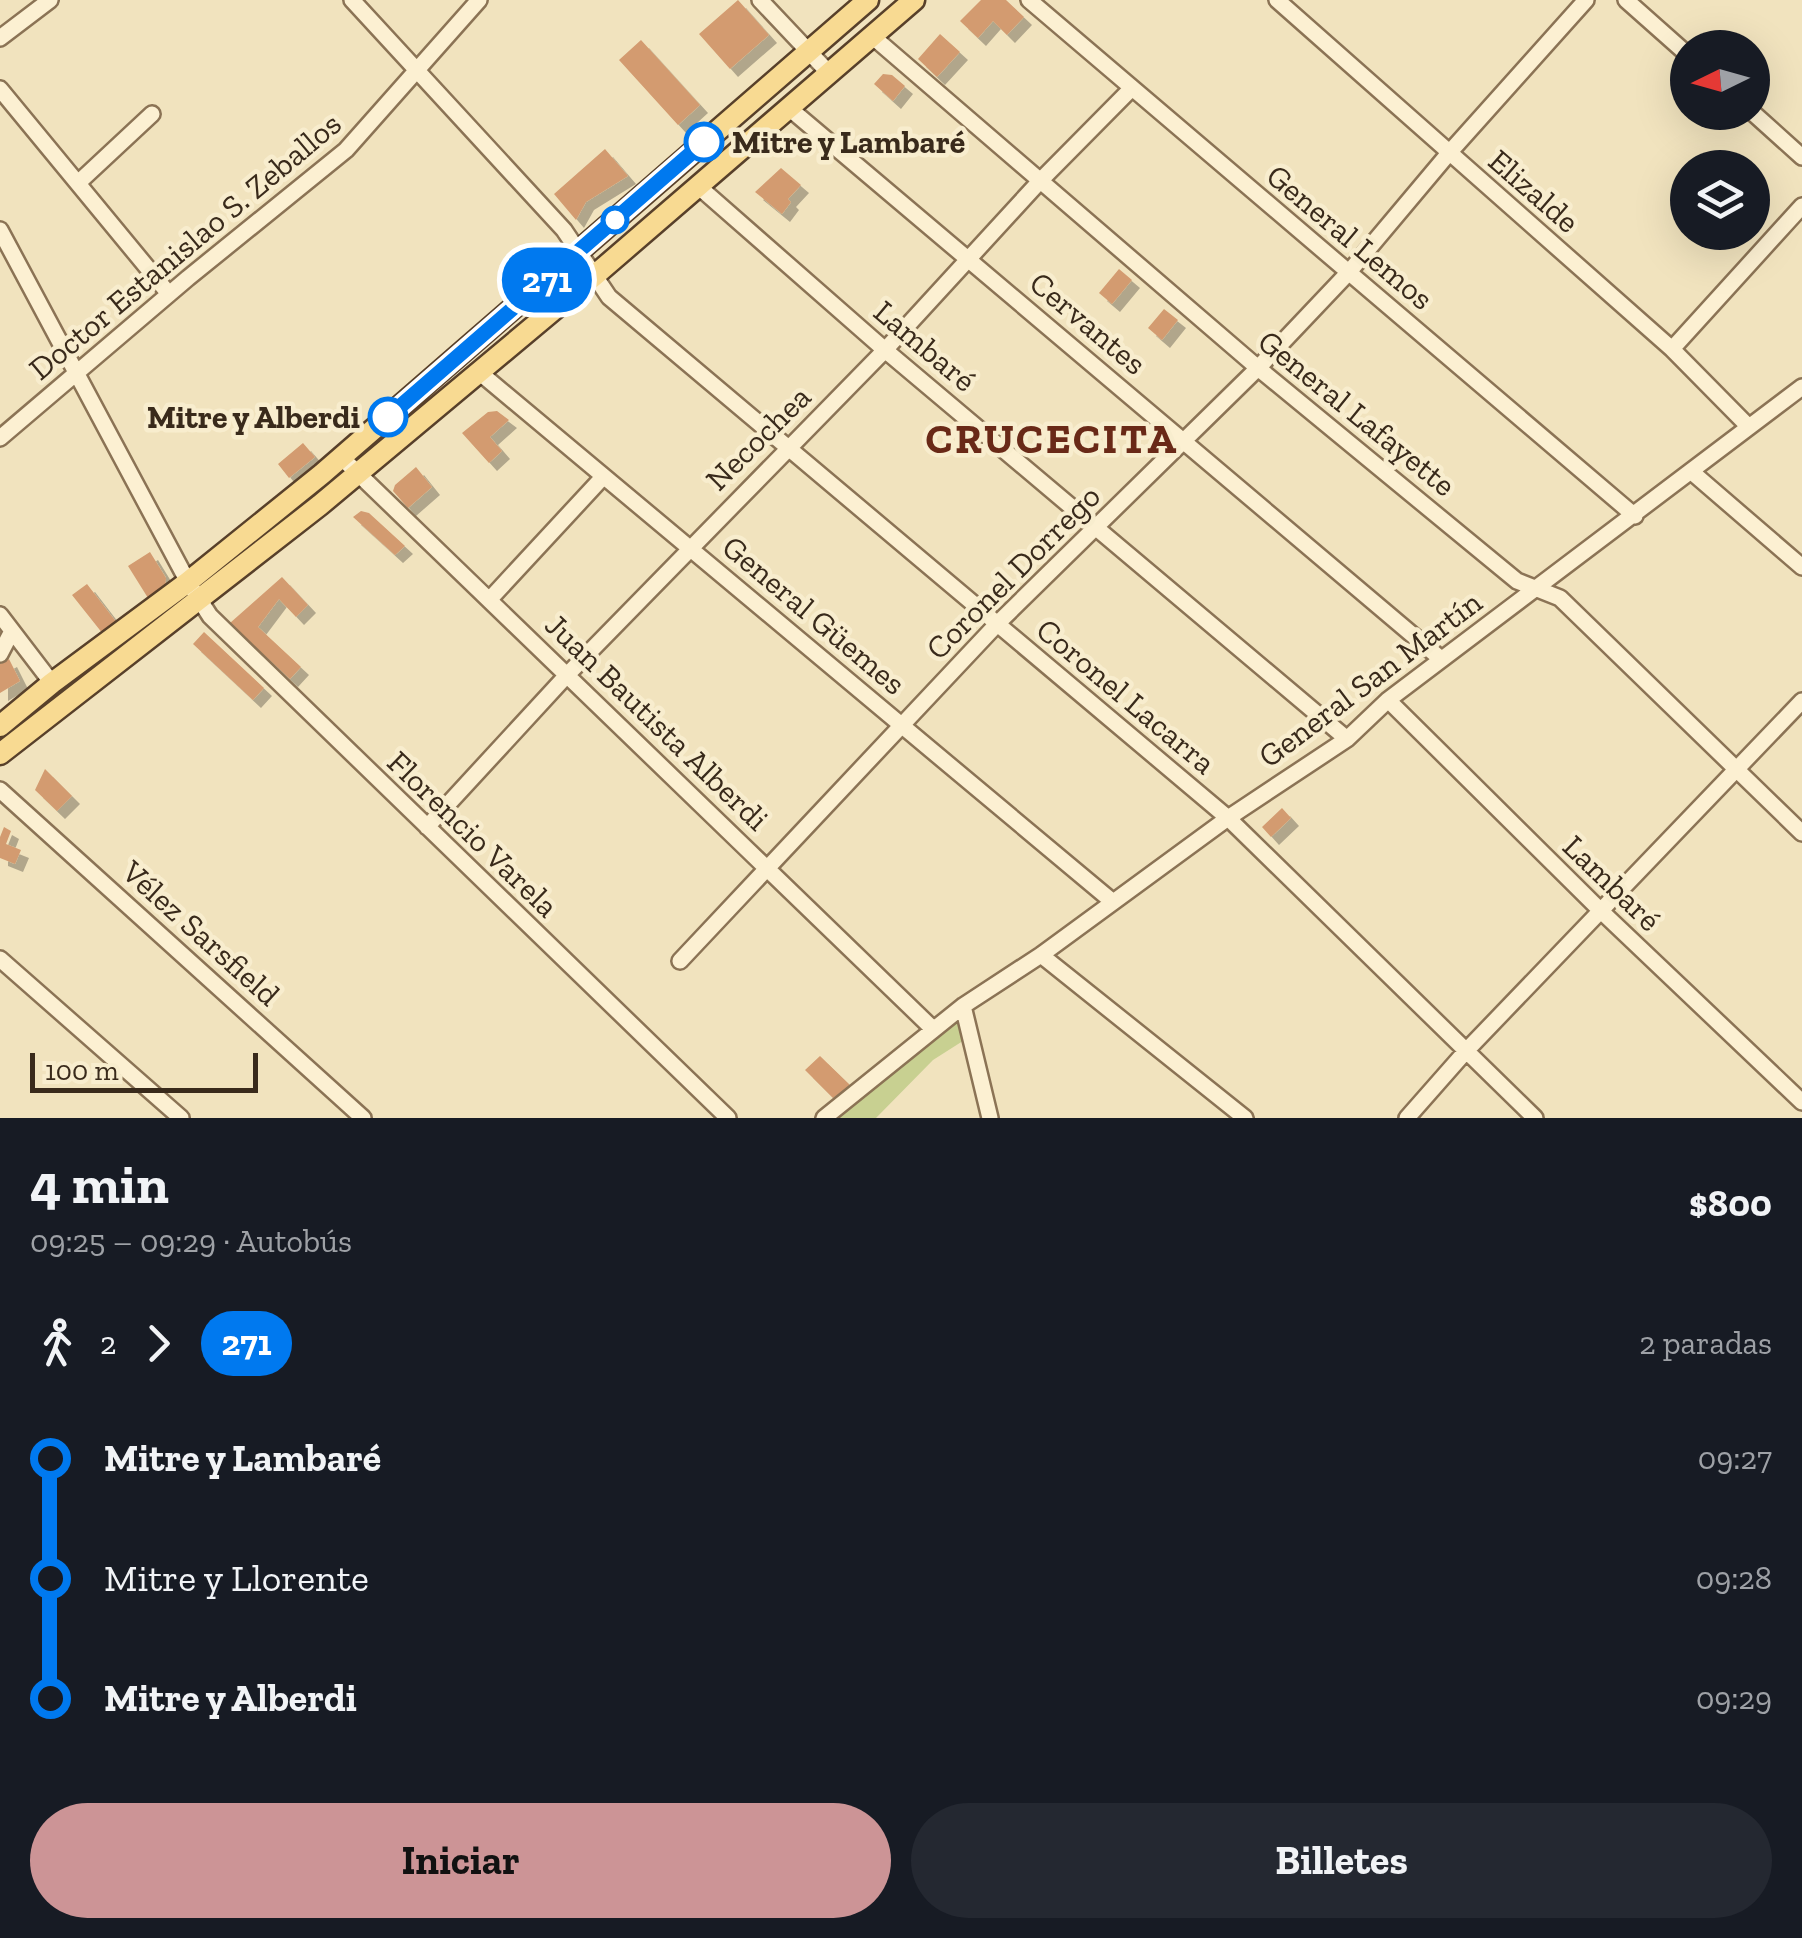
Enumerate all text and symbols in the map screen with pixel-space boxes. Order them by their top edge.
north arrow [1670,30,1770,130]
map controls [1670,30,1770,250]
street label: Doctor Estanislao S. Zeballos [21,104,349,388]
marker: Mitre y Lambaré [685,123,723,161]
place label: Mitre y Lambaré [732,123,965,161]
street label: Elizalde [1481,141,1587,241]
button: layers [1670,150,1770,250]
street label: General Lemos [1259,156,1441,318]
unlabelled marker [602,207,628,233]
line badge: 271 [490,248,604,312]
text: 271 [522,259,572,301]
street label: Cervantes [1022,263,1154,383]
street label: Lambaré [866,292,984,400]
street label: General Lafayette [1251,322,1463,504]
street label: Necochea [698,378,818,498]
place label: Mitre y Alberdi [147,398,360,436]
marker: Mitre y Alberdi [369,398,407,436]
district label: CRUCECITA [925,413,1179,464]
street label: Coronel Dorrego [918,477,1108,667]
street label: General Güemes [715,527,913,703]
street label: General San Martín [1251,582,1489,775]
street label: Juan Bautista Alberdi [538,606,777,838]
street label: Coronel Lacarra [1029,610,1223,782]
street label: Florencio Varela [380,743,566,925]
street label: Lambaré [1555,827,1669,939]
street label: Vélez Sarsfield [114,852,288,1014]
scale bar [30,1048,258,1092]
text: 100 m [45,1054,119,1087]
text: 4 min [30,1151,169,1217]
text: $800 [1689,1180,1772,1226]
text: 09:25 – 09:29 · Autobús [30,1222,352,1260]
icon: walk [30,1316,85,1371]
icon: forward [131,1316,186,1371]
text: 271 [221,1322,272,1364]
text: 2 [100,1324,116,1362]
text: 2 paradas [1639,1324,1772,1362]
text: Mitre y Lambaré [104,1435,381,1481]
text: 09:27 [1698,1439,1772,1477]
text: Mitre y Llorente [104,1555,369,1601]
text: 09:28 [1696,1559,1772,1597]
text: Mitre y Alberdi [104,1675,357,1721]
text: 09:29 [1696,1679,1772,1717]
button: Iniciar [30,1803,891,1918]
button: Billetes [911,1803,1772,1918]

